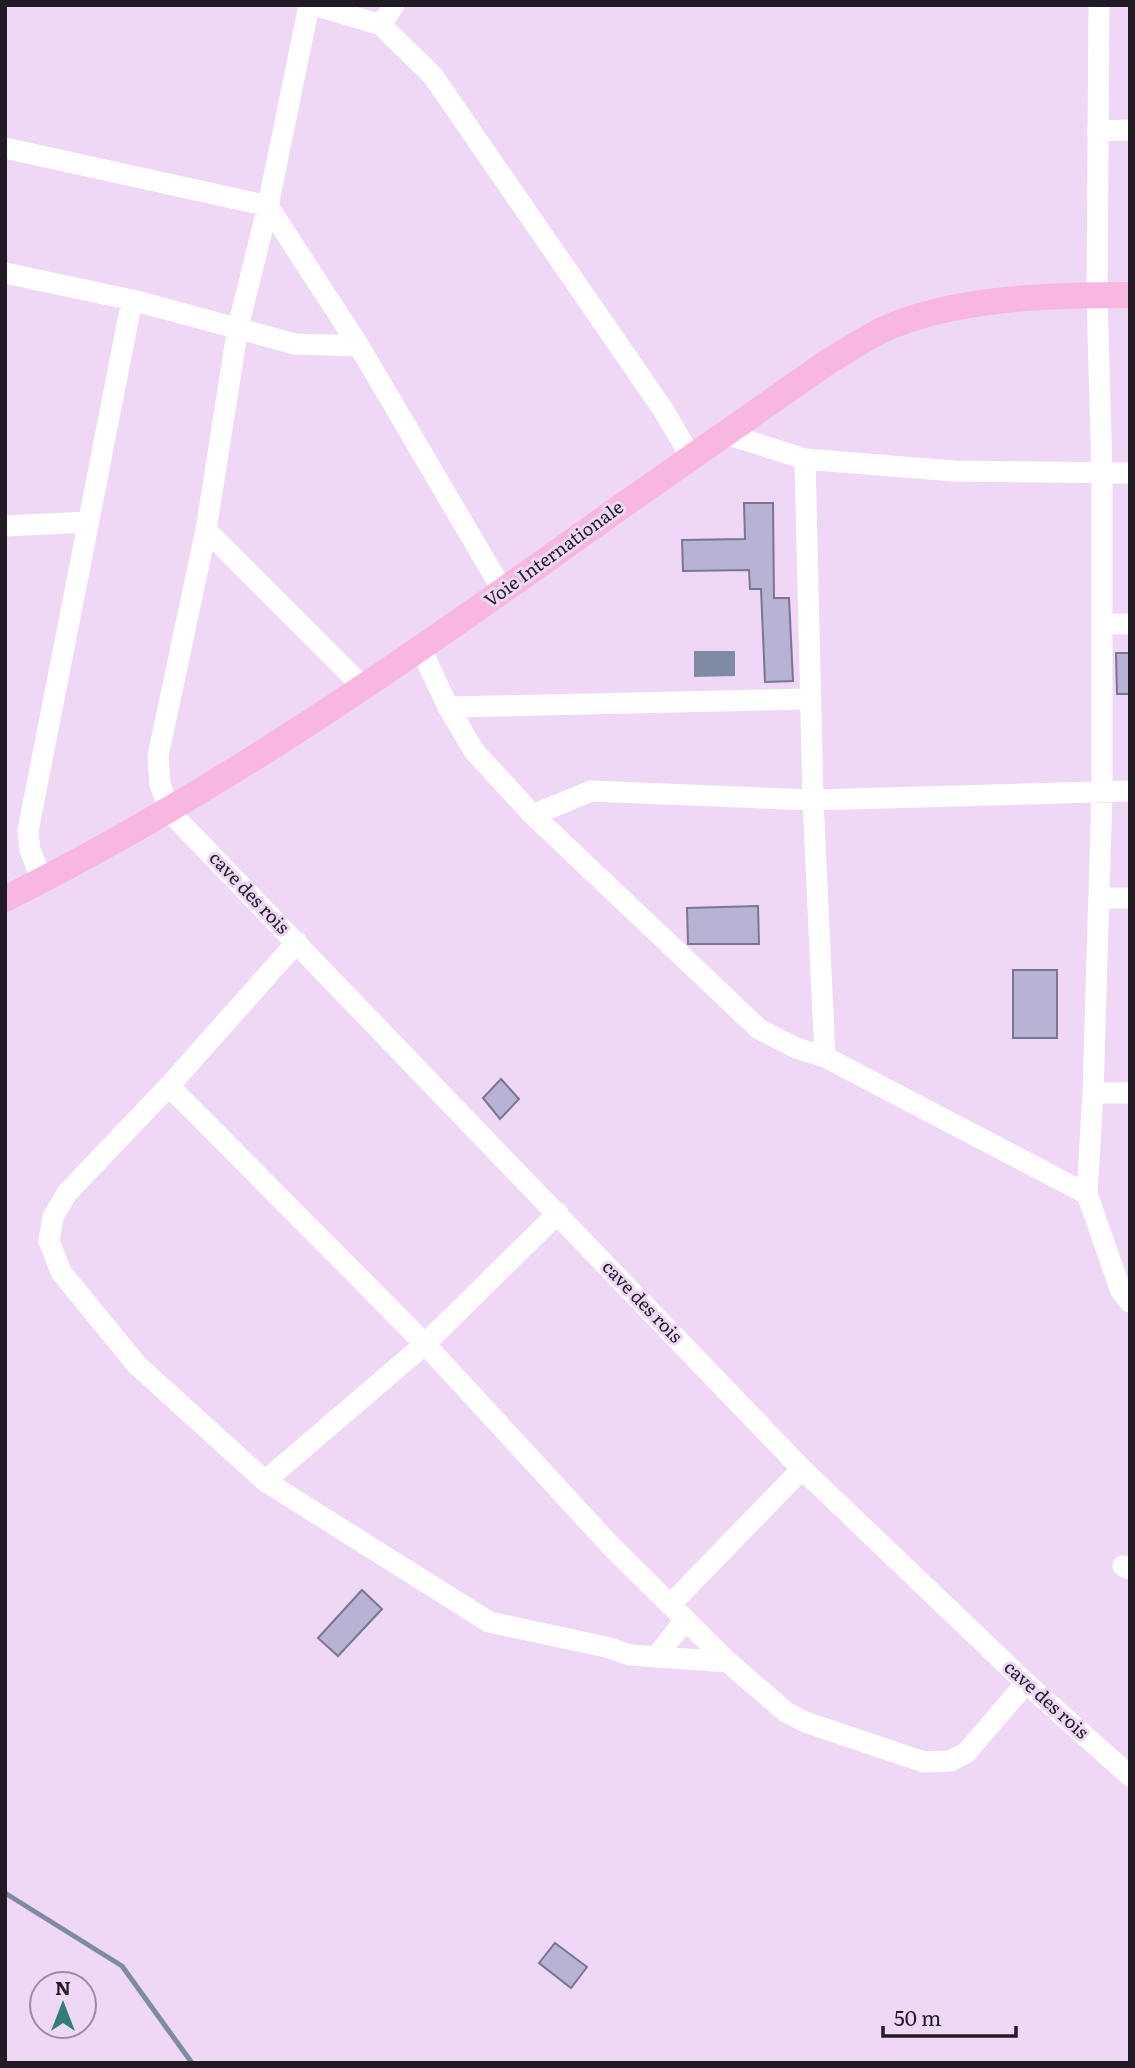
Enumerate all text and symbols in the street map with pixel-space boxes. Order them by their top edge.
street label: Voie Internationale [478,493,628,613]
street label: cave des rois [204,845,297,939]
street label: cave des rois [597,1254,690,1348]
street label: cave des rois [999,1653,1095,1744]
north arrow [28,1970,98,2040]
text: N [55,1973,71,2001]
scale bar [883,1994,1016,2038]
text: 50 m [894,2001,941,2032]

